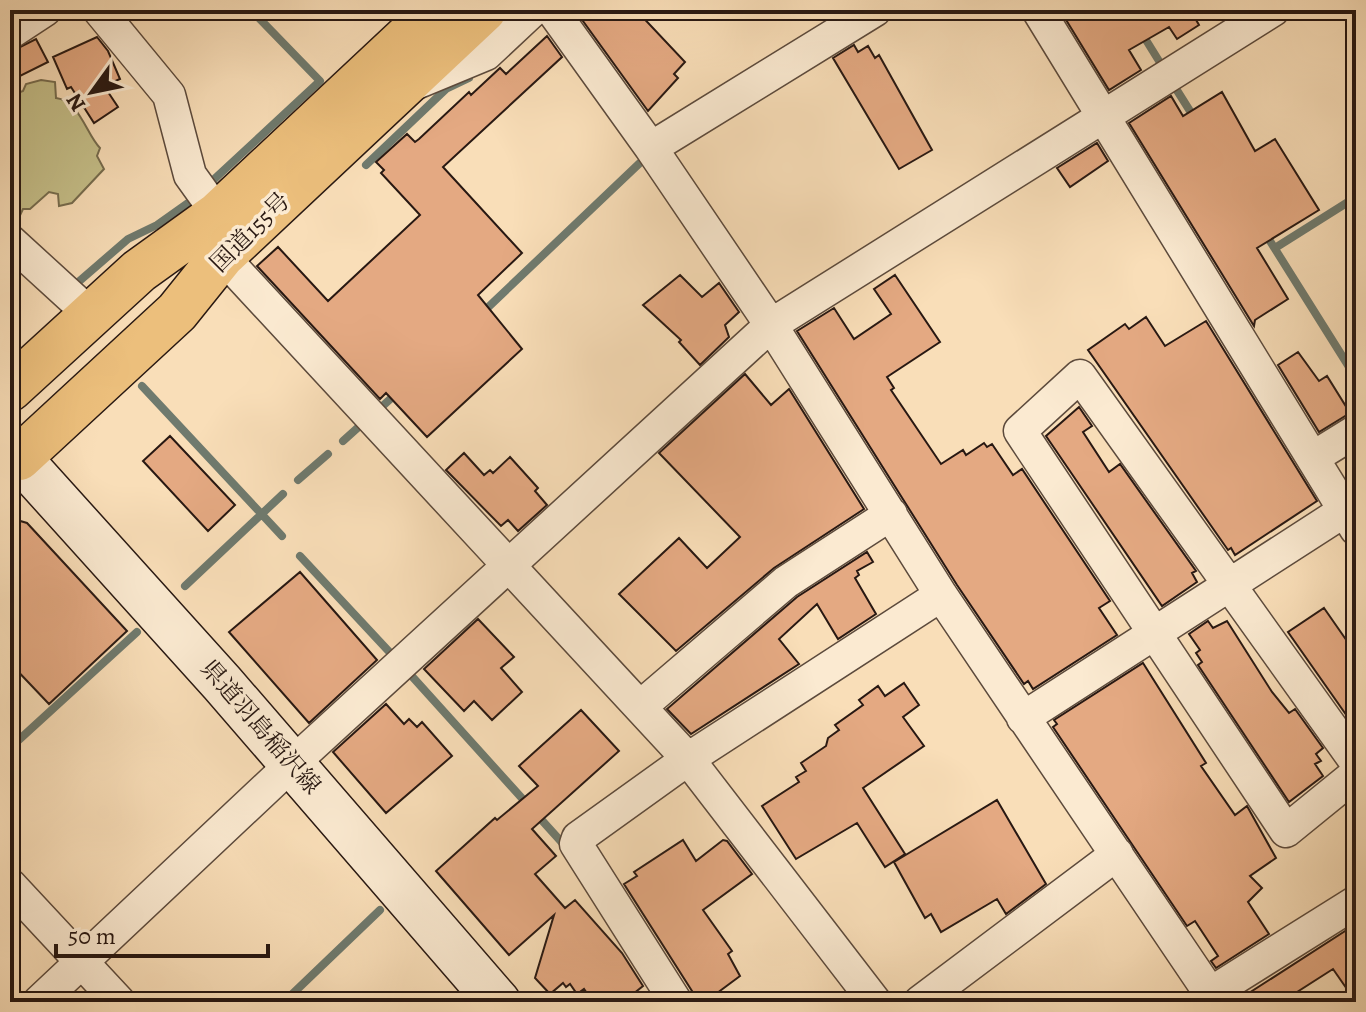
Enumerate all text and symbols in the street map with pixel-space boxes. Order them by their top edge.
north arrow [52,52,132,132]
text: N [59,87,93,117]
street label: 国道155号 [203,185,297,279]
street label: 県道羽島稲沢線 [194,653,328,801]
scale bar [56,908,268,958]
text: 50 m [68,920,116,952]

